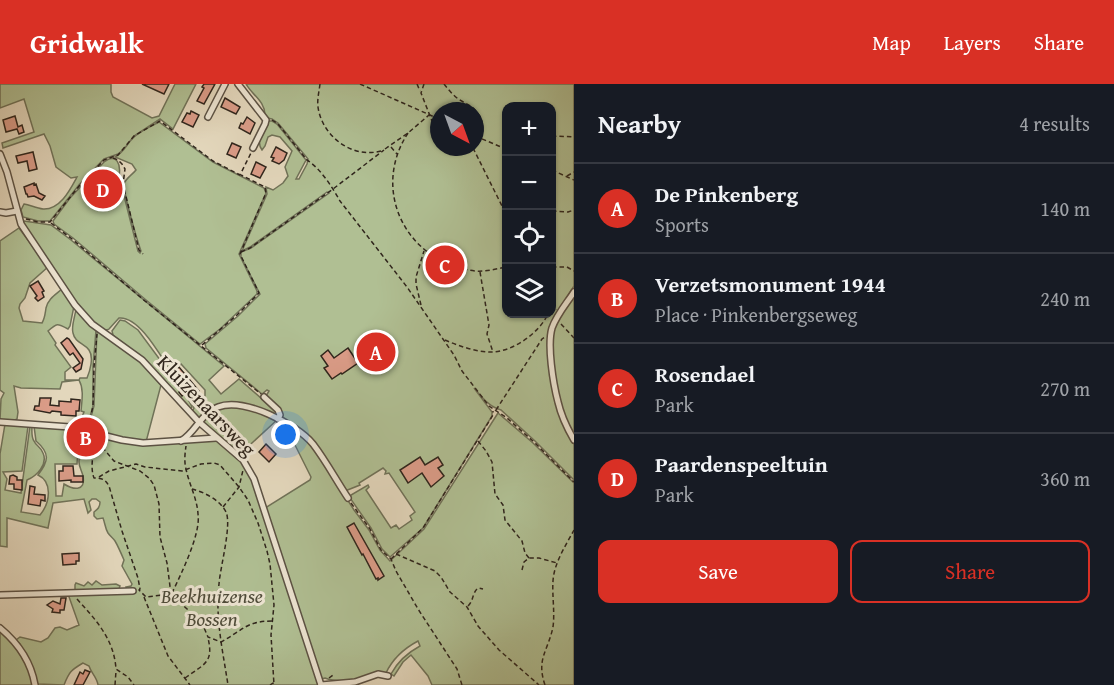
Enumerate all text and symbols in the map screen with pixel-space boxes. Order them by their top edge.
text: Gridwalk [30,22,143,63]
text: Map [872,27,911,58]
text: Layers [944,27,1001,58]
text: Share [1034,27,1084,58]
north arrow [430,102,484,156]
map controls [502,102,556,318]
button: + [502,102,556,156]
text: Nearby [598,104,681,143]
text: 4 results [1019,109,1090,138]
button: − [502,156,556,210]
pin: D [84,166,122,212]
text: De Pinkenberg [655,178,798,210]
text: A [611,194,624,223]
text: 140 m [1040,194,1090,223]
button: locate [502,210,556,264]
text: Sports [655,210,709,239]
pin: C [426,242,464,288]
button: layers [502,264,556,318]
text: Verzetsmonument 1944 [655,268,886,300]
text: B [611,284,624,313]
text: 240 m [1040,284,1090,313]
text: Place · Pinkenbergseweg [655,300,858,329]
pin: A [356,330,395,374]
street label: Kluizenaarsweg [151,348,263,462]
text: Rosendael [655,358,755,390]
text: C [612,374,623,403]
text: 270 m [1040,374,1090,403]
text: Park [655,390,694,419]
pin: B [66,414,106,460]
your location [271,420,300,449]
text: Paardenspeeltuin [655,448,828,480]
text: D [611,464,624,493]
text: 360 m [1040,464,1090,493]
text: Park [655,480,694,509]
button: Save [598,540,838,603]
button: Share [850,540,1090,603]
park label: Beekhuizense Bossen [160,581,263,633]

